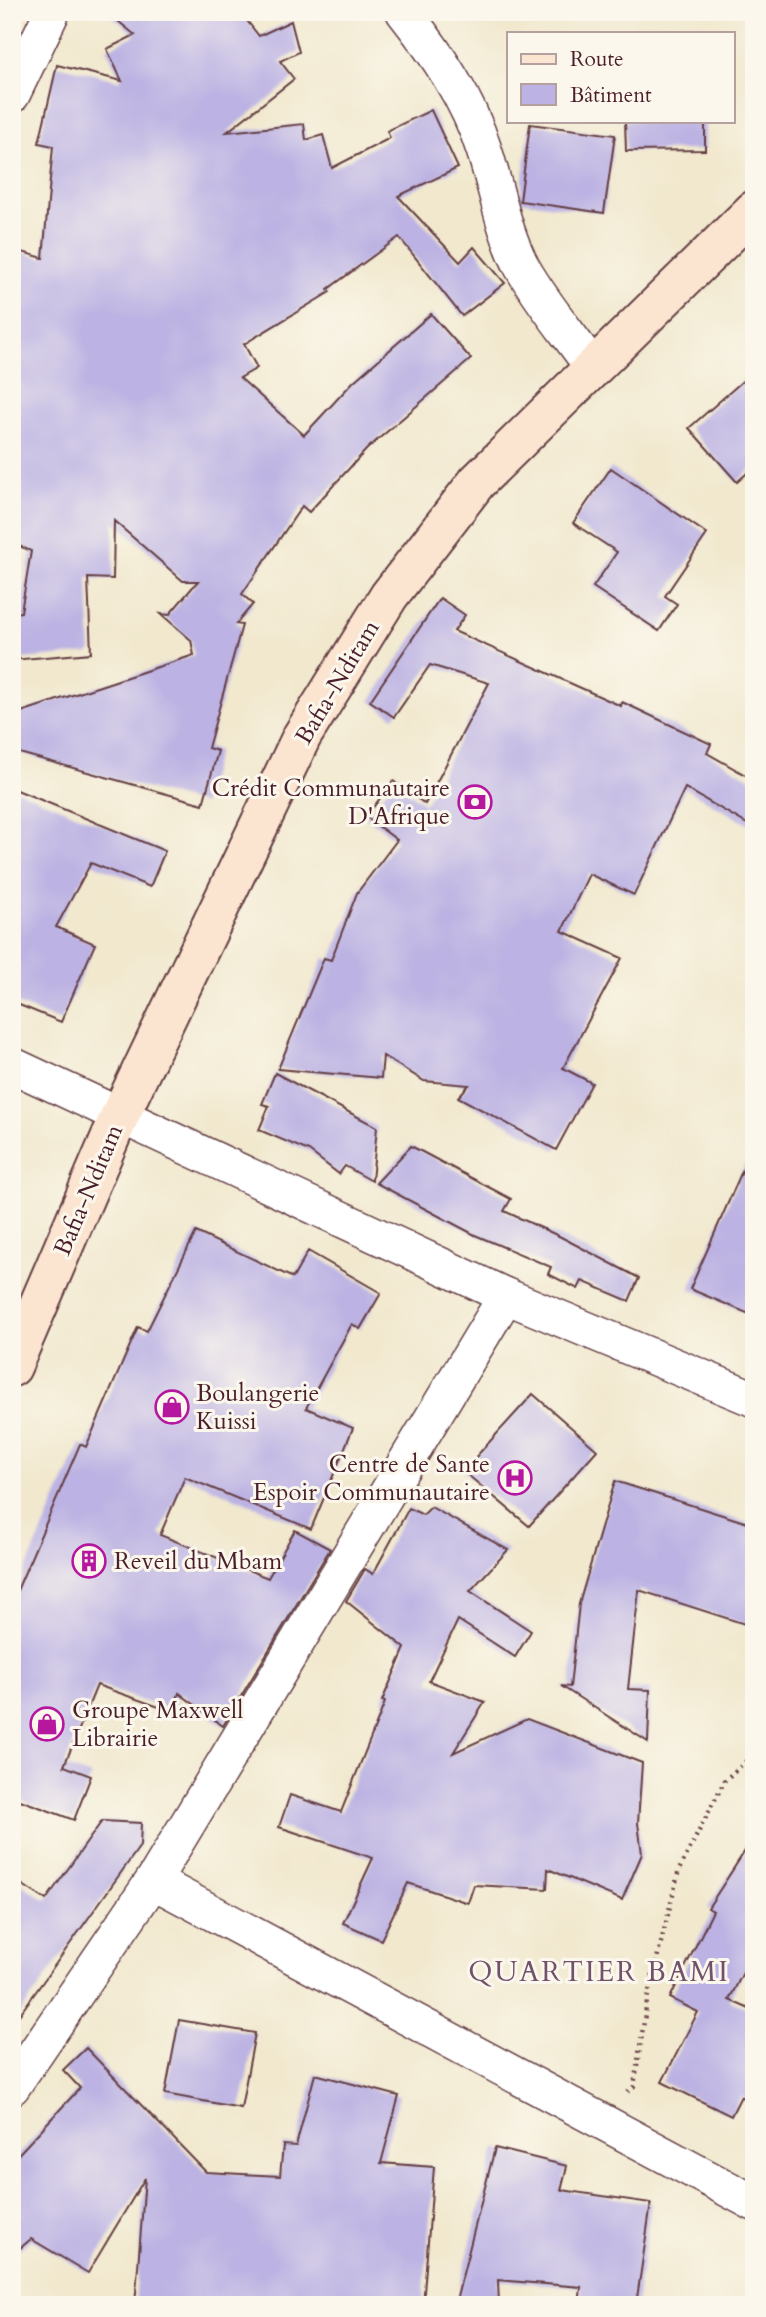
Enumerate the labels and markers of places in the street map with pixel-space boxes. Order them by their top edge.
place label: Crédit Communautaire D'Afrique [212,772,450,833]
bank icon: Crédit Communautaire D'Afrique [456,783,494,821]
place label: Boulangerie Kuissi [196,1377,319,1438]
shop icon: Boulangerie Kuissi [153,1388,191,1426]
place label: Centre de Sante Espoir Communautaire [253,1448,490,1509]
hospital icon: Centre de Sante Espoir Communautaire [496,1459,534,1497]
building icon: Reveil du Mbam [70,1542,108,1580]
place label: Reveil du Mbam [114,1545,283,1578]
place label: Groupe Maxwell Librairie [72,1694,243,1755]
shop icon: Groupe Maxwell Librairie [28,1705,66,1743]

